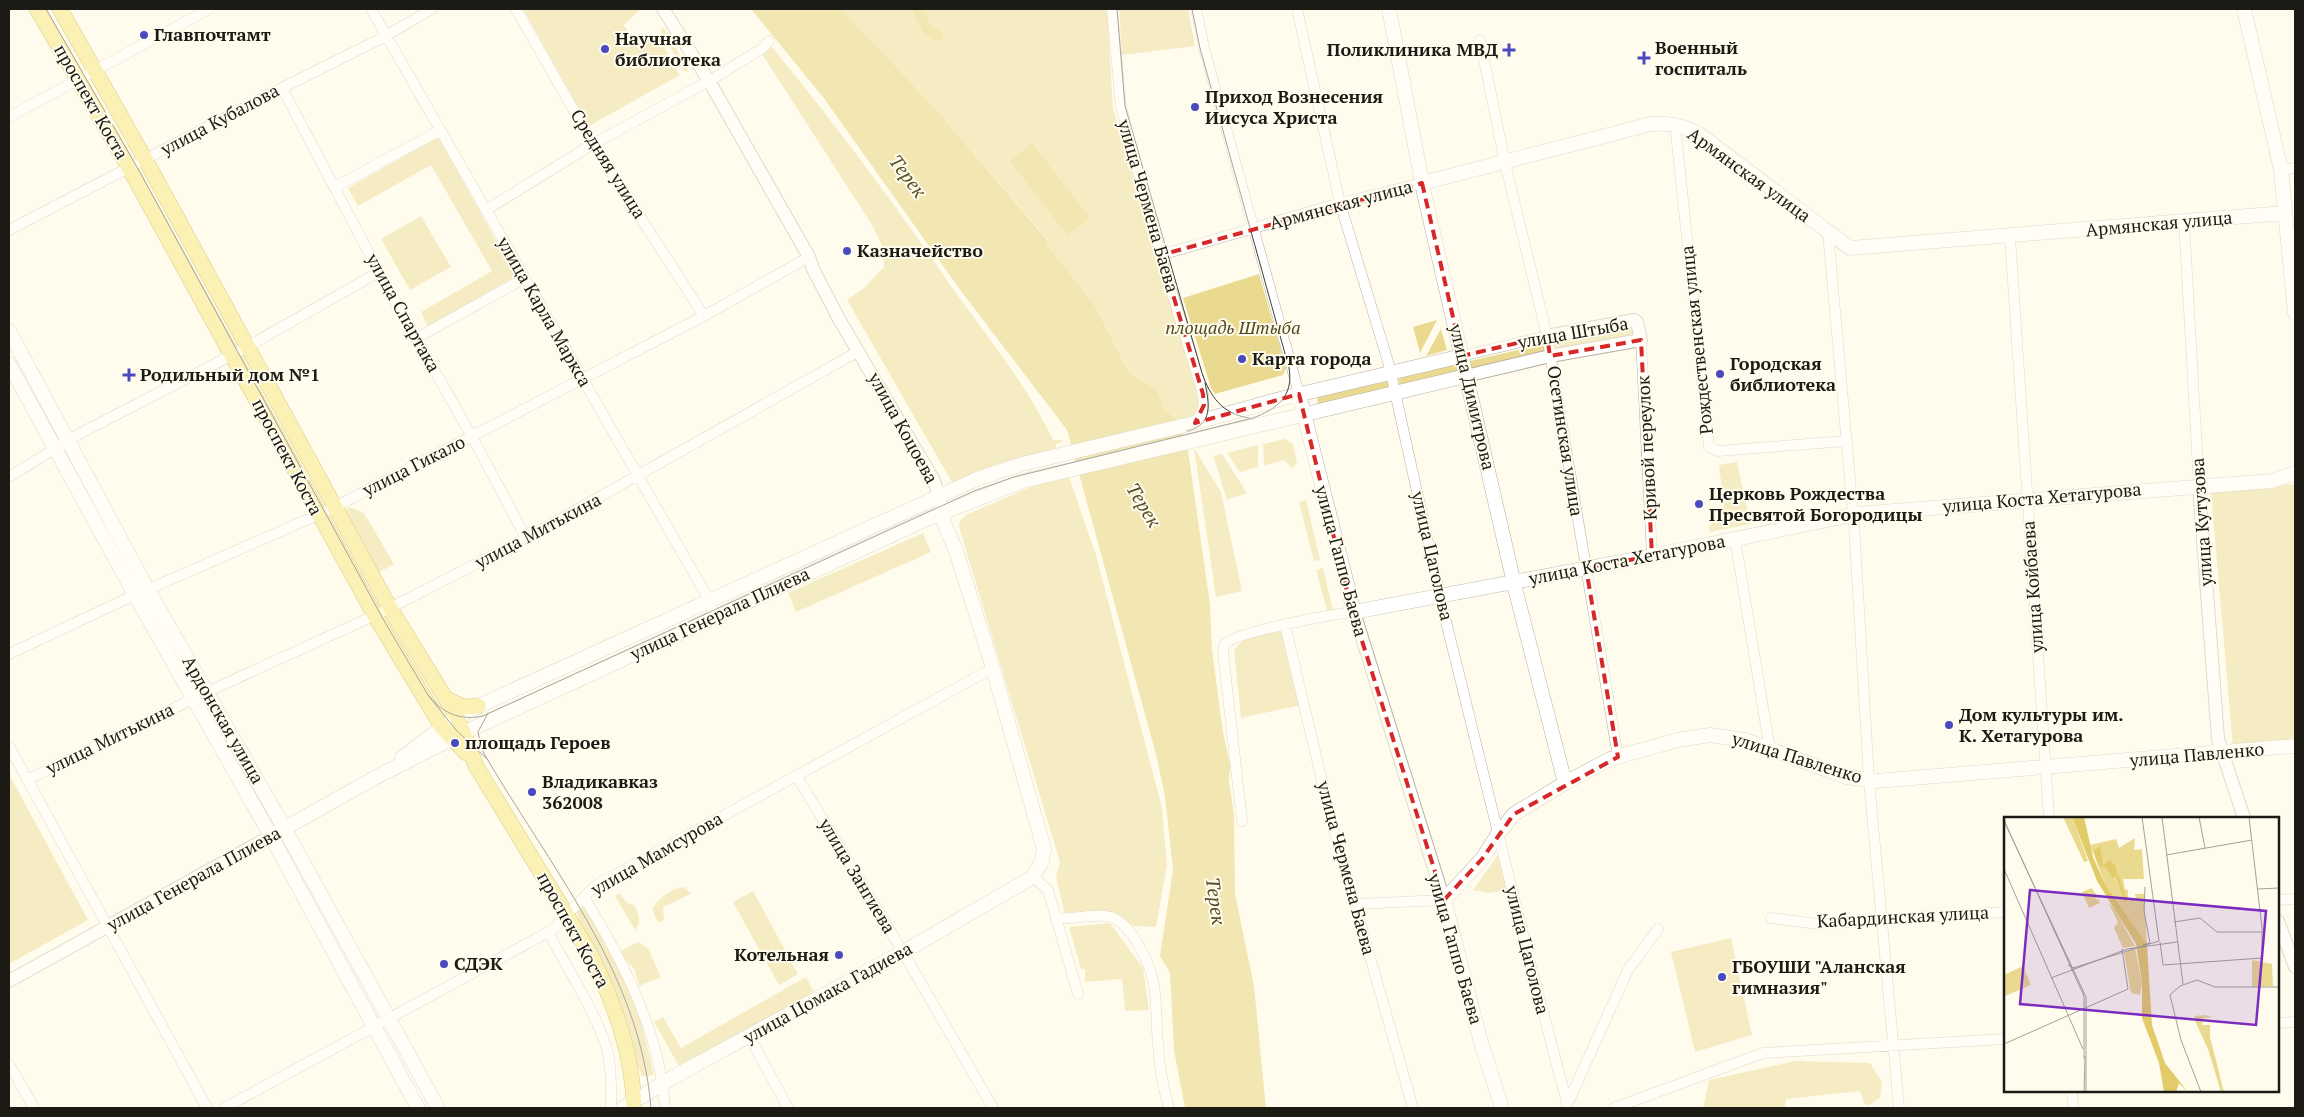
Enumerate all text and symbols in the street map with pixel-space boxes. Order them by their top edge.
place label: Главпочтамт [154,22,271,46]
place label: Научная библиотека [615,26,721,71]
marker: Главпочтамт [138,29,150,41]
place label: Военный госпиталь [1655,35,1747,80]
place label: Поликлиника МВД [1327,37,1498,61]
street label: проспект Коста [49,40,135,163]
marker: Научная библиотека [599,43,611,55]
marker: Поликлиника МВД [1502,43,1516,57]
marker: Военный госпиталь [1637,51,1651,65]
street label: улица Кубалова [155,78,283,161]
place label: Приход Вознесения Иисуса Христа [1205,84,1383,129]
marker: Приход Вознесения Иисуса Христа [1189,101,1201,113]
street label: Средняя улица [566,104,652,223]
street label: улица Чермена Баева [1112,115,1185,295]
street label: Армянская улица [1683,121,1816,227]
water label: Терек [884,149,933,203]
street label: Армянская улица [1267,173,1415,235]
street label: Армянская улица [2085,205,2233,241]
street label: улица Карла Маркса [492,231,598,391]
place label: Казначейство [857,238,983,262]
marker: Казначейство [841,245,853,257]
street label: Рождественская улица [1674,245,1718,436]
street label: улица Спартака [361,248,446,376]
street label: улица Штыба [1515,310,1630,354]
park label: площадь Штыба [1165,315,1301,339]
street label: улица Димитрова [1444,320,1501,472]
place label: Карта города [1252,346,1371,370]
place label: Городская библиотека [1730,351,1836,396]
marker: Карта города [1236,353,1248,365]
place label: Родильный дом №1 [140,362,320,386]
street label: Осетинская улица [1542,364,1590,518]
street label: улица Коцоева [863,367,944,487]
marker: Родильный дом №1 [122,368,136,382]
marker: Городская библиотека [1714,368,1726,380]
street label: Кривой переулок [1630,375,1662,521]
street label: проспект Коста [247,394,329,519]
street label: улица Гикало [357,429,469,502]
street label: улица Кутузова [2185,457,2218,588]
street label: улица Коста Хетагурова [1941,476,2142,518]
water label: Терек [1121,478,1168,532]
place label: Церковь Рождества Пресвятой Богородицы [1709,481,1922,526]
street label: улица Гаппо Баева [1310,482,1374,639]
street label: улица Митькина [469,487,605,574]
street label: улица Цаголова [1406,488,1459,623]
marker: Церковь Рождества Пресвятой Богородицы [1693,498,1705,510]
street label: улица Койбаева [2015,520,2049,655]
street label: улица Коста Хетагурова [1526,528,1727,590]
street label: улица Генерала Плиева [625,561,813,666]
street label: Ардонская улица [177,651,270,788]
street label: улица Митькина [41,697,178,780]
place label: Дом культуры им. К. Хетагурова [1959,702,2124,747]
marker: Дом культуры им. К. Хетагурова [1943,719,1955,731]
street label: улица Павленко [1728,726,1865,788]
place label: площадь Героев [465,730,610,754]
street label: улица Павленко [2128,736,2265,772]
marker: площадь Героев [449,737,461,749]
place label: Владикавказ 362008 [542,769,658,814]
street label: улица Чермена Баева [1312,777,1382,957]
marker: Владикавказ 362008 [526,786,538,798]
street label: улица Мамсурова [585,806,727,901]
street label: улица Зангиева [813,813,902,938]
inset map [2004,817,2279,1092]
street label: улица Генерала Плиева [101,820,285,936]
street label: проспект Коста [532,867,616,992]
street label: улица Гаппо Баева [1423,870,1489,1027]
water label: Терек [1201,875,1232,927]
street label: улица Цаголова [1500,882,1556,1017]
street label: Кабардинская улица [1816,900,1990,932]
street label: улица Цомака Гадиева [738,936,916,1049]
place label: Котельная [734,942,829,966]
marker: Котельная [833,949,845,961]
place label: СДЭК [454,951,503,975]
place label: ГБОУШИ "Аланская гимназия" [1732,954,1906,999]
marker: СДЭК [438,958,450,970]
marker: ГБОУШИ "Аланская гимназия" [1716,971,1728,983]

